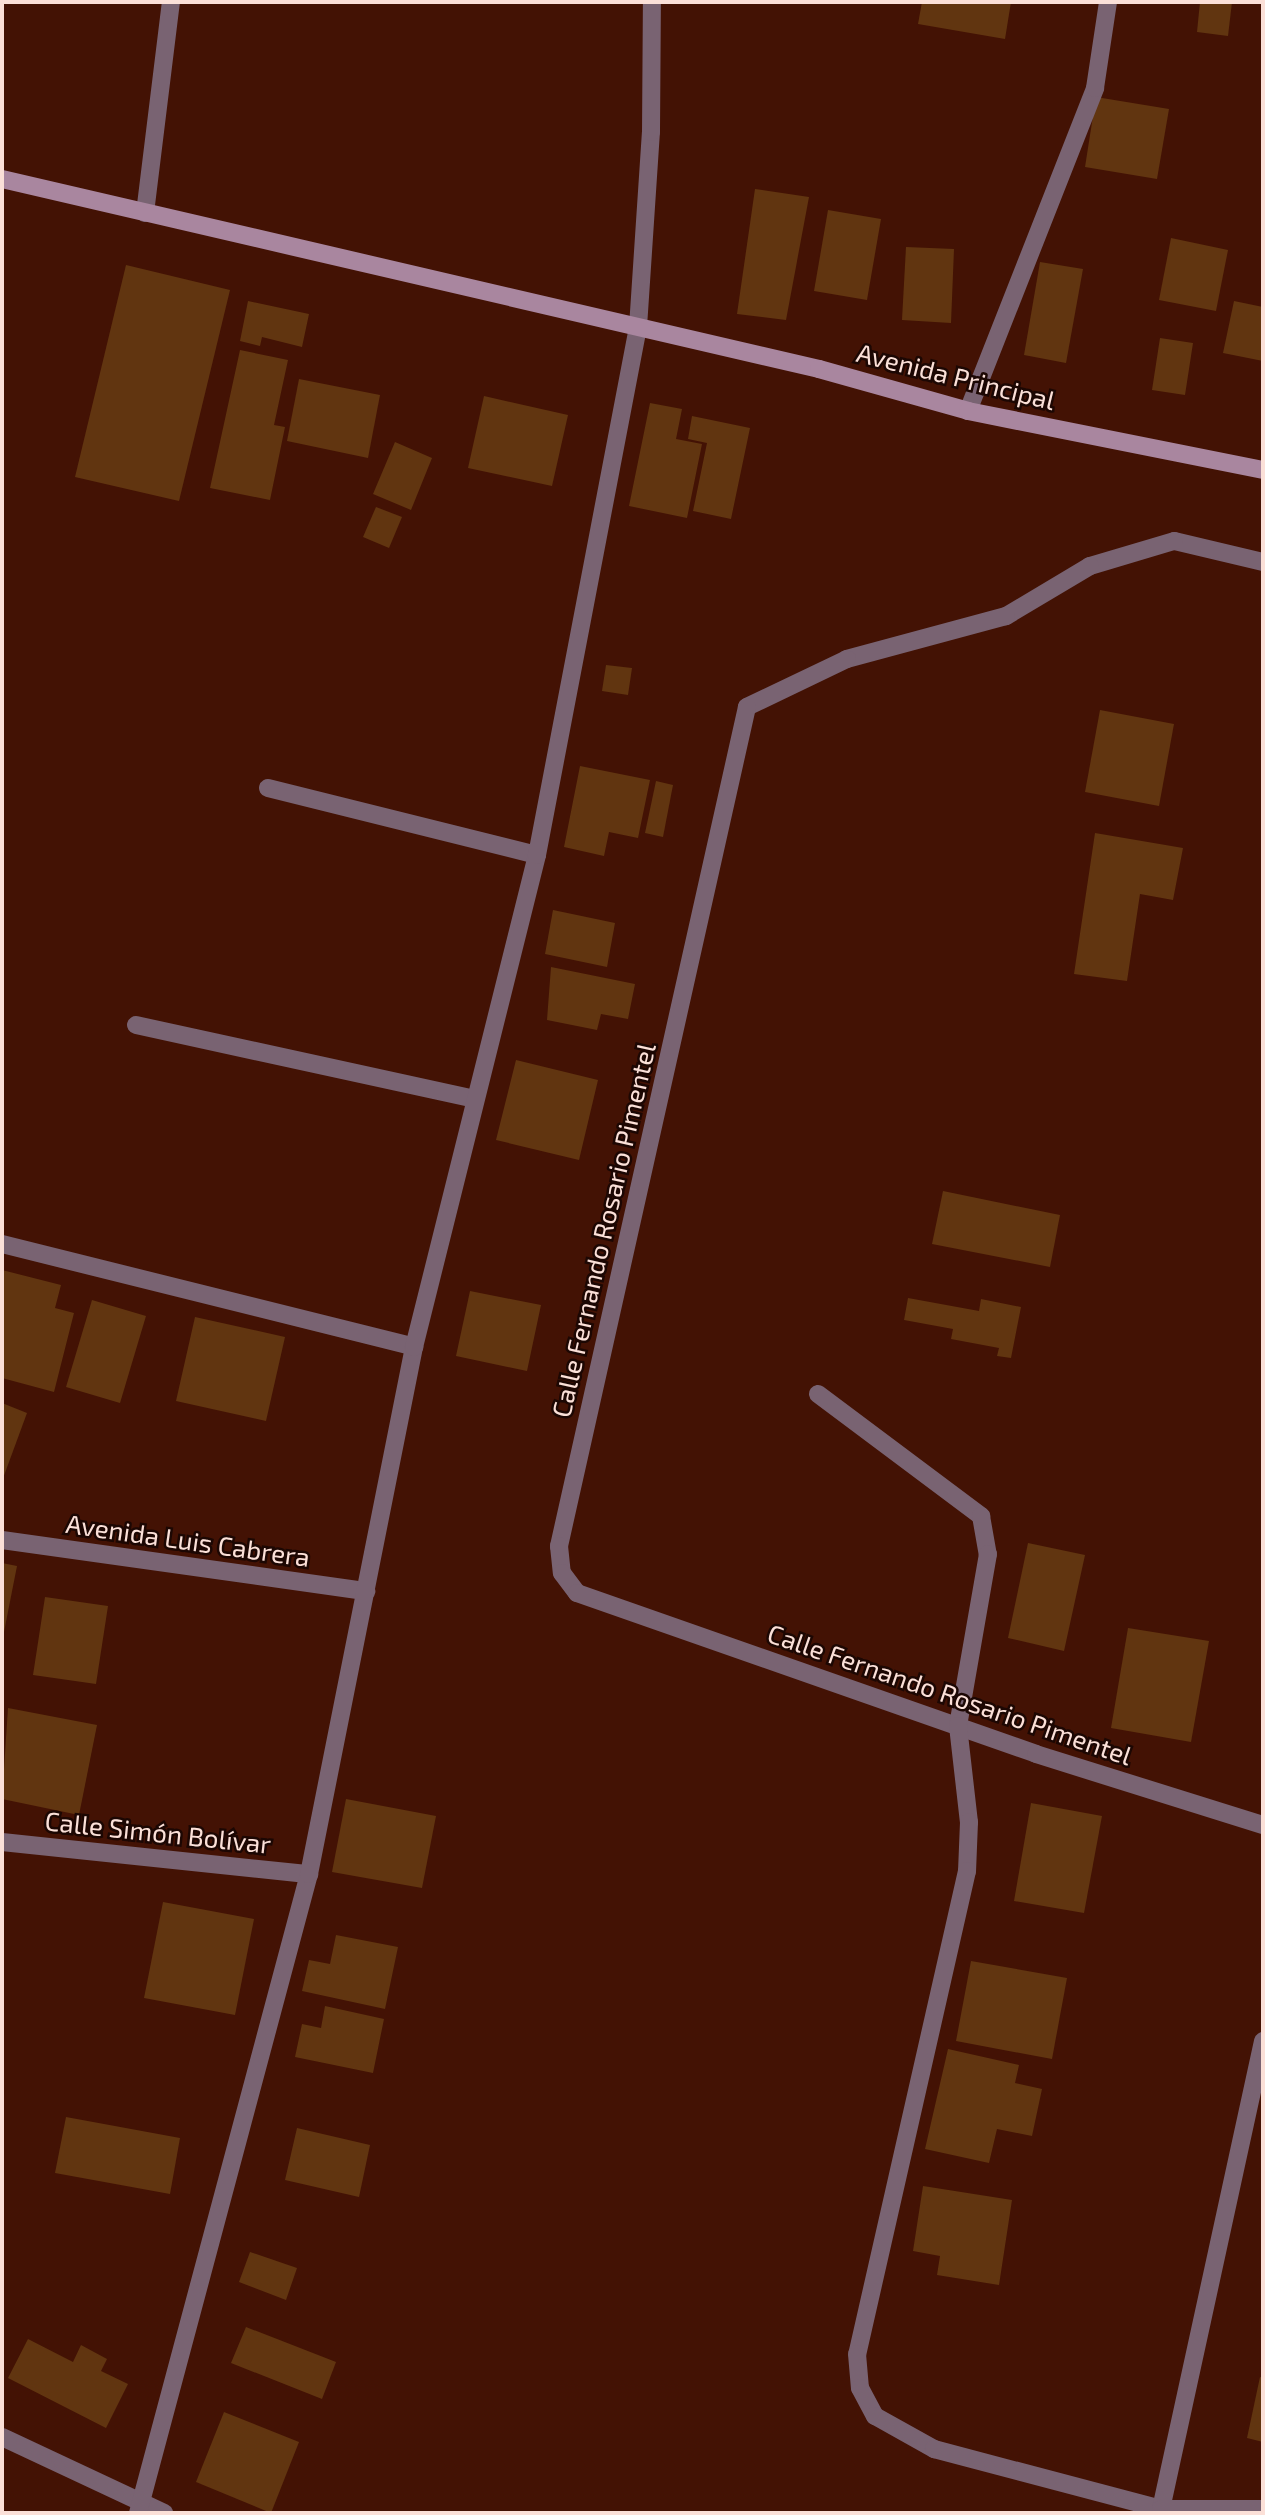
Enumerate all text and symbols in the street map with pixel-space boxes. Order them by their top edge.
street label: Avenida Principal [854,336,1058,416]
street label: Calle Fernando Rosario Pimentel [545,1040,661,1420]
street label: Avenida Luis Cabrera [64,1507,312,1573]
street label: Calle Fernando Rosario Pimentel [764,1617,1136,1771]
street label: Calle Simón Bolívar [43,1805,273,1859]

